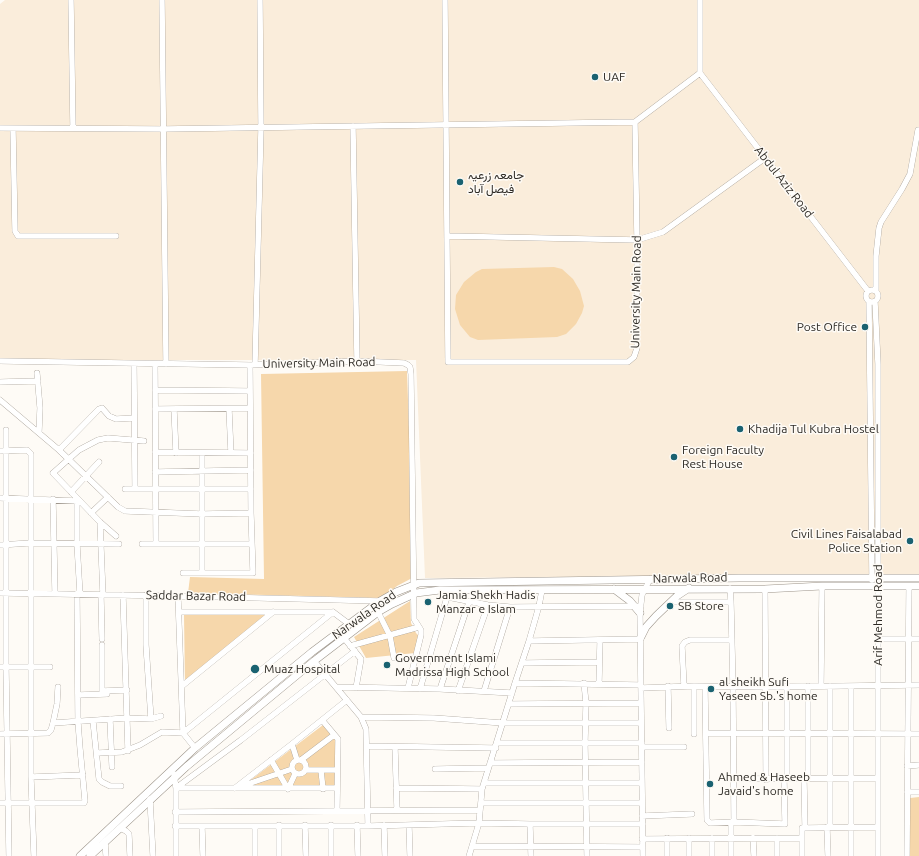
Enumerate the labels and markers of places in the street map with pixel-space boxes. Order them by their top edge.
place label: UAF [603,70,625,84]
marker: UAF [590,72,600,82]
place label: جامعہ زرعیہ فیصل آباد [468,168,524,196]
marker: جامعہ زرعیہ فیصل آباد [455,177,465,187]
place label: Post Office [797,320,857,334]
marker: Post Office [860,322,870,332]
place label: Khadija Tul Kubra Hostel [748,422,879,436]
marker: Khadija Tul Kubra Hostel [735,424,745,434]
place label: Foreign Faculty Rest House [682,443,764,471]
marker: Foreign Faculty Rest House [669,452,679,462]
place label: Civil Lines Faisalabad Police Station [791,527,902,555]
marker: Civil Lines Faisalabad Police Station [905,536,915,546]
place label: Jamia Shekh Hadis Manzar e Islam [436,588,535,616]
marker: Jamia Shekh Hadis Manzar e Islam [423,597,433,607]
place label: SB Store [678,599,724,613]
marker: SB Store [665,601,675,611]
place label: Government Islami Madrissa High School [395,651,509,679]
marker: Government Islami Madrissa High School [382,660,392,670]
place label: Muaz Hospital [264,662,340,676]
marker: Muaz Hospital [249,663,261,675]
place label: al sheikh Sufi Yaseen Sb.'s home [719,675,818,703]
marker: al sheikh Sufi Yaseen Sb.'s home [706,684,716,694]
place label: Ahmed & Haseeb Javaid's home [718,770,810,798]
marker: Ahmed & Haseeb Javaid's home [705,779,715,789]

